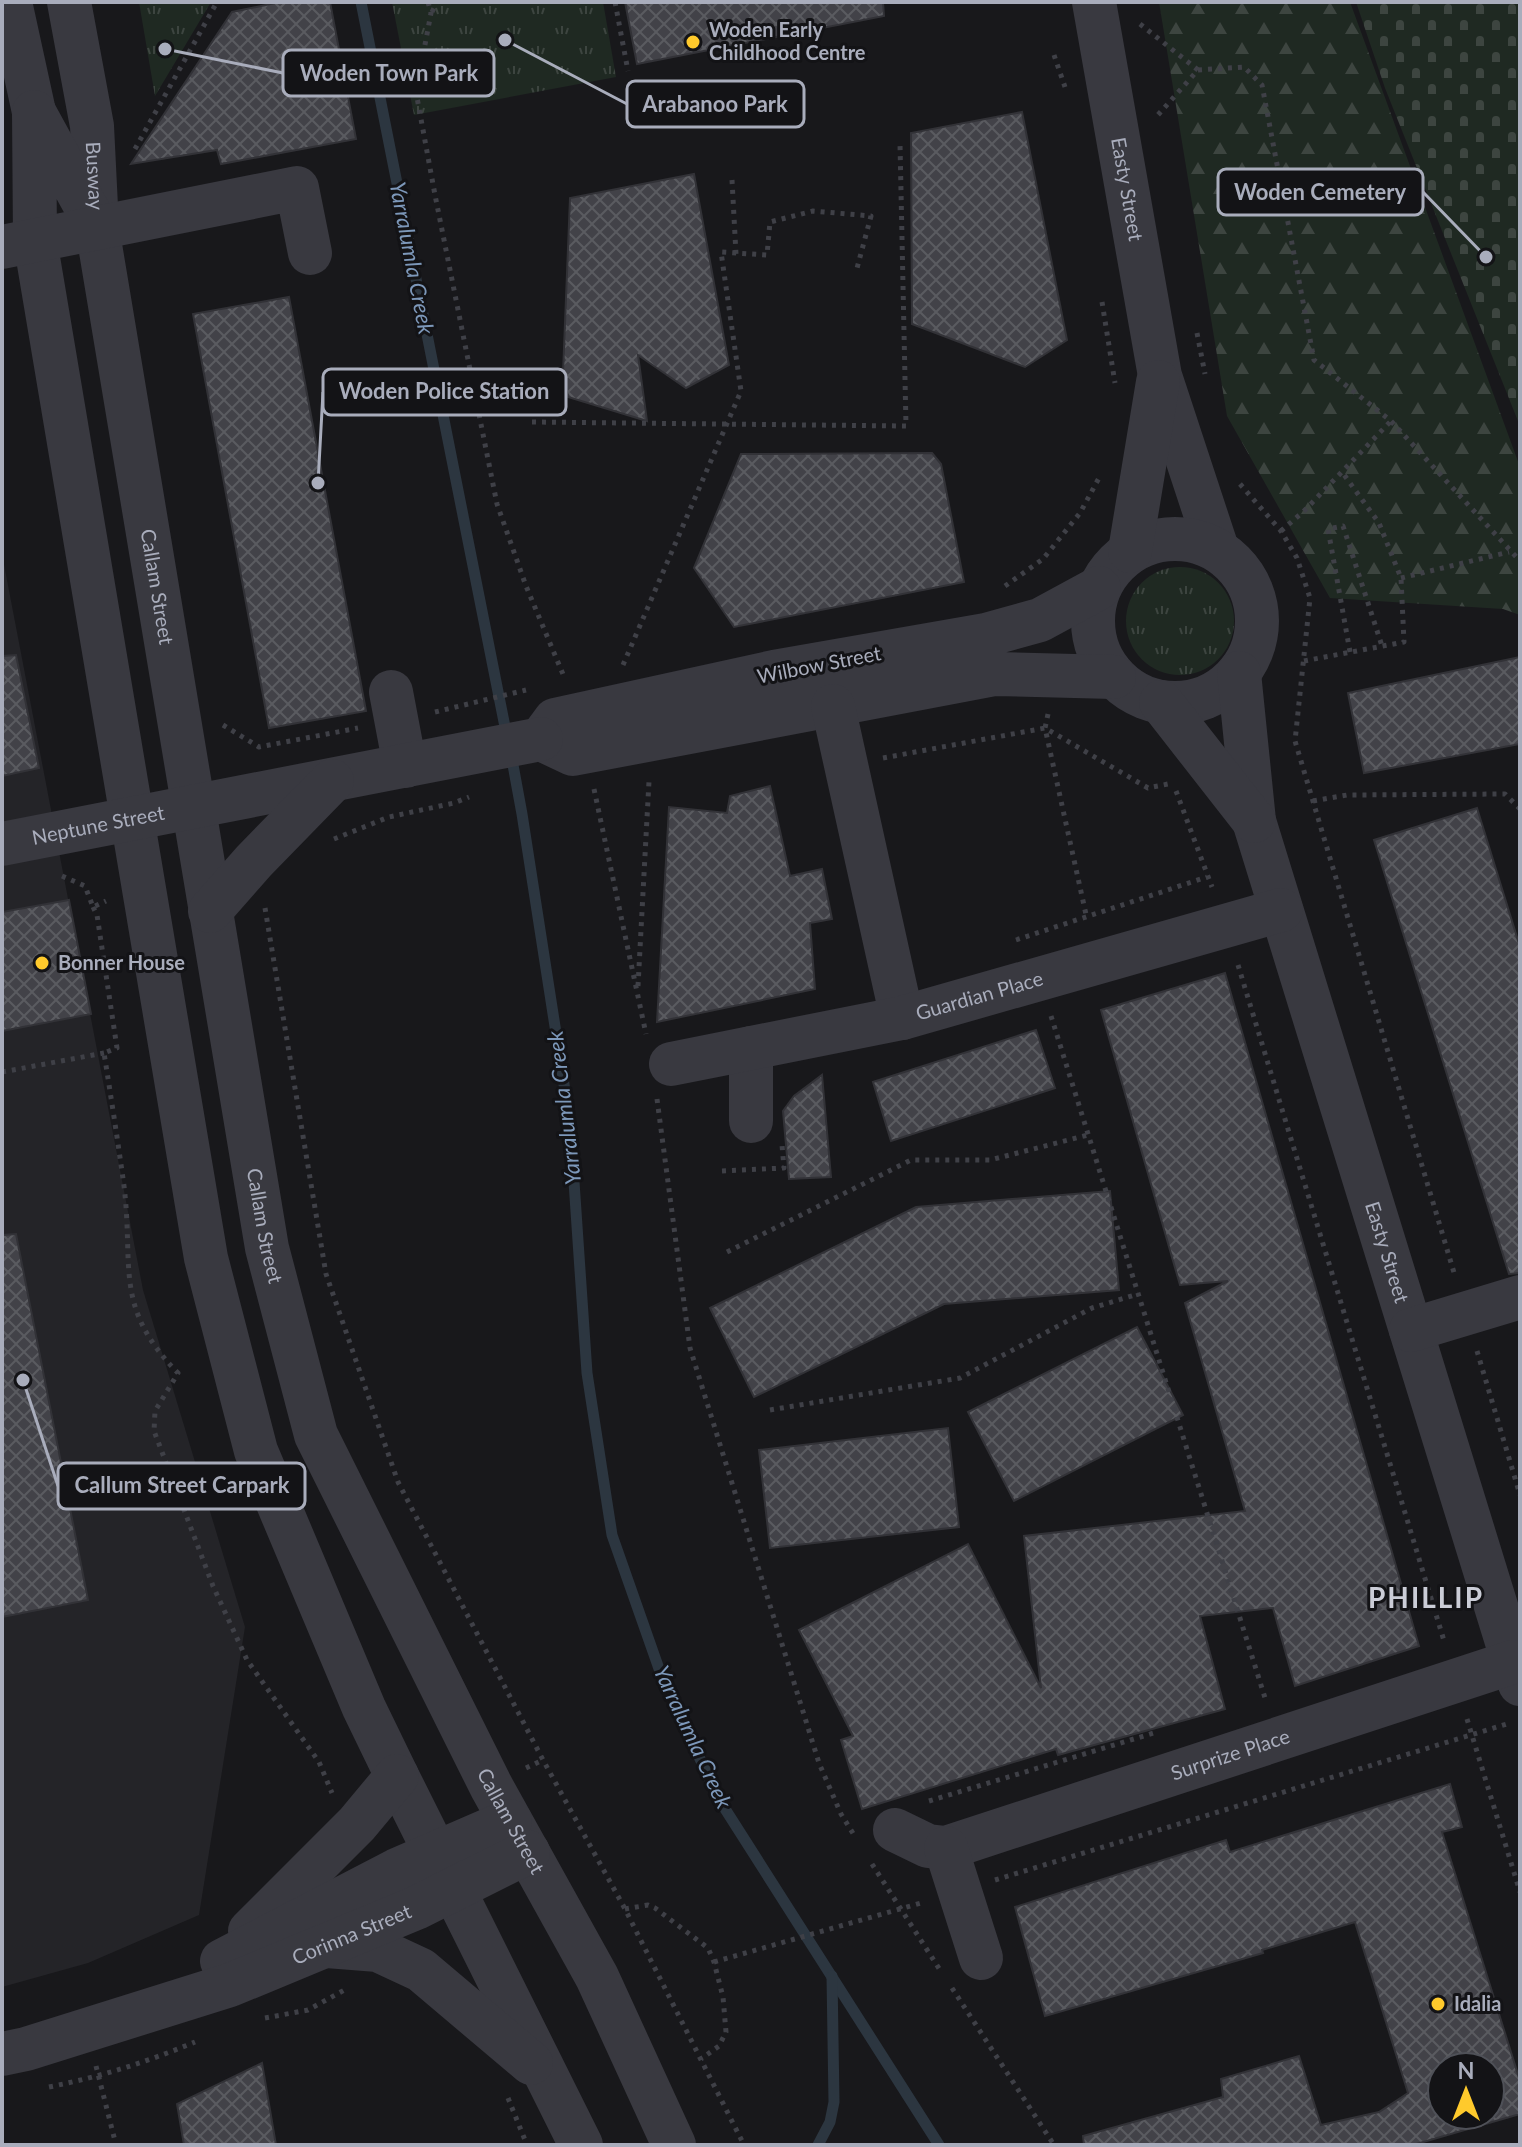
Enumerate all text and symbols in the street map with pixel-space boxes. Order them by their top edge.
place label: Woden Early Childhood Centre [709,17,866,64]
marker: Woden Early Childhood Centre [684,33,702,51]
callout: Woden Town Park [283,50,494,96]
text: Woden Town Park [300,59,479,86]
callout: Arabanoo Park [627,81,804,127]
text: Arabanoo Park [641,90,788,117]
street label: Easty Street [1107,135,1149,243]
street label: Busway [82,141,109,211]
callout: Woden Cemetery [1218,169,1423,215]
text: Woden Cemetery [1234,178,1406,205]
water label: Yarralumla Creek [384,179,441,337]
callout: Woden Police Station [323,369,566,415]
text: Woden Police Station [339,377,549,404]
street label: Callam Street [136,527,179,646]
street label: Wilbow Street [755,640,883,688]
street label: Neptune Street [30,800,166,849]
place label: Bonner House [58,950,185,974]
marker: Bonner House [33,954,51,972]
street label: Guardian Place [913,965,1046,1025]
water label: Yarralumla Creek [541,1029,586,1187]
street label: Callam Street [243,1166,289,1286]
street label: Easty Street [1361,1198,1415,1306]
callout: Callum Street Carpark [58,1463,305,1509]
text: Callum Street Carpark [75,1471,290,1498]
district label: PHILLIP [1368,1580,1484,1614]
water label: Yarralumla Creek [649,1661,739,1813]
street label: Surprize Place [1168,1723,1292,1784]
street label: Callam Street [473,1764,550,1878]
street label: Corinna Street [288,1898,414,1969]
place label: Idalia [1454,1991,1501,2015]
marker: Idalia [1429,1995,1447,2013]
north arrow [1426,2051,1506,2131]
text: N [1458,2057,1474,2084]

